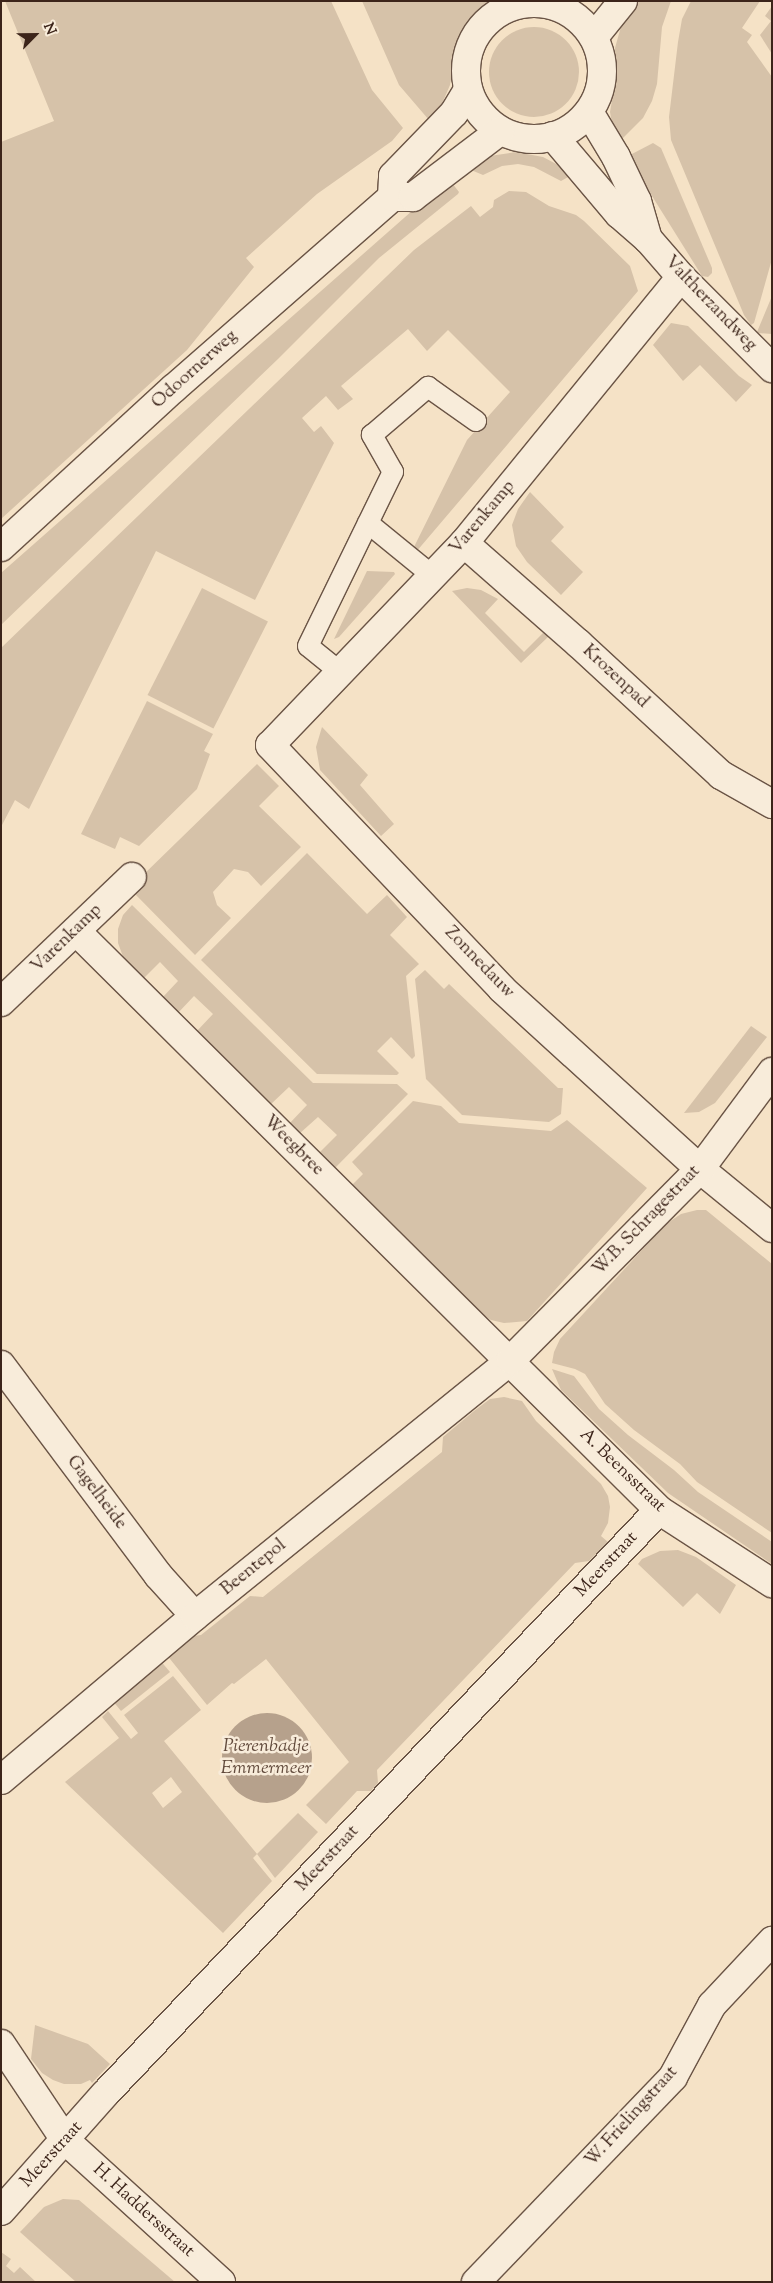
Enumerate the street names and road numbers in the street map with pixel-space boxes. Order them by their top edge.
street label: Valtherzandweg [659,252,761,356]
street label: Odoornerweg [148,326,242,414]
street label: Varenkamp [446,477,520,559]
street label: Krozenpad [577,641,653,713]
street label: Varenkamp [27,900,107,978]
street label: Zonnedauw [439,923,519,1003]
street label: Weegbree [258,1111,328,1181]
street label: W.B. Schragestraat [589,1161,705,1281]
street label: A. Beensstraat [574,1425,670,1517]
street label: Gagelheide [61,1452,131,1534]
street label: Meerstraat [571,1528,643,1602]
street label: Beentepol [217,1535,291,1601]
street label: Meerstraat [292,1822,364,1896]
street label: W. Frielingstraat [581,2062,683,2172]
street label: Meerstraat [16,2117,88,2193]
street label: H. Haddersstraat [88,2160,198,2262]

